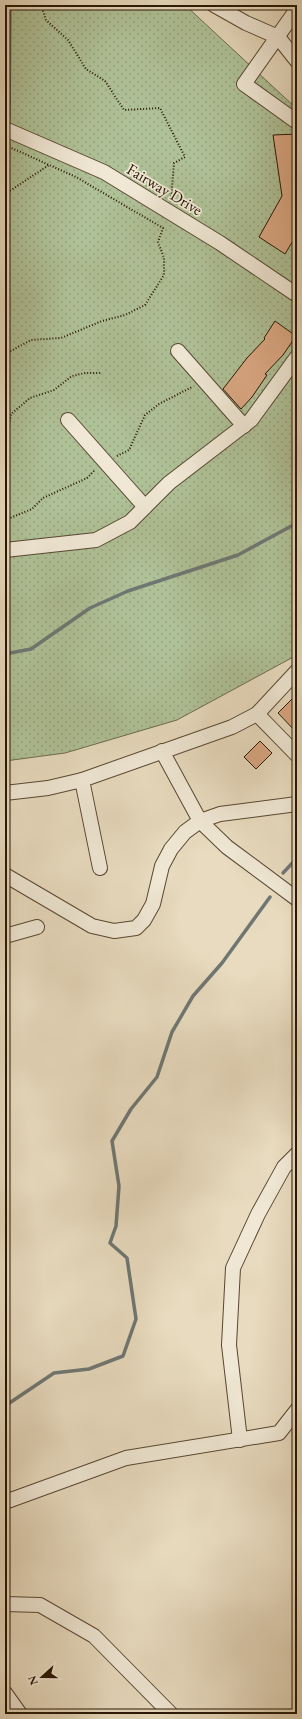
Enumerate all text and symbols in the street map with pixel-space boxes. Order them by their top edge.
street label: Fairway Drive [123,159,206,220]
north arrow [22,1657,62,1697]
text: N [24,1674,41,1687]

